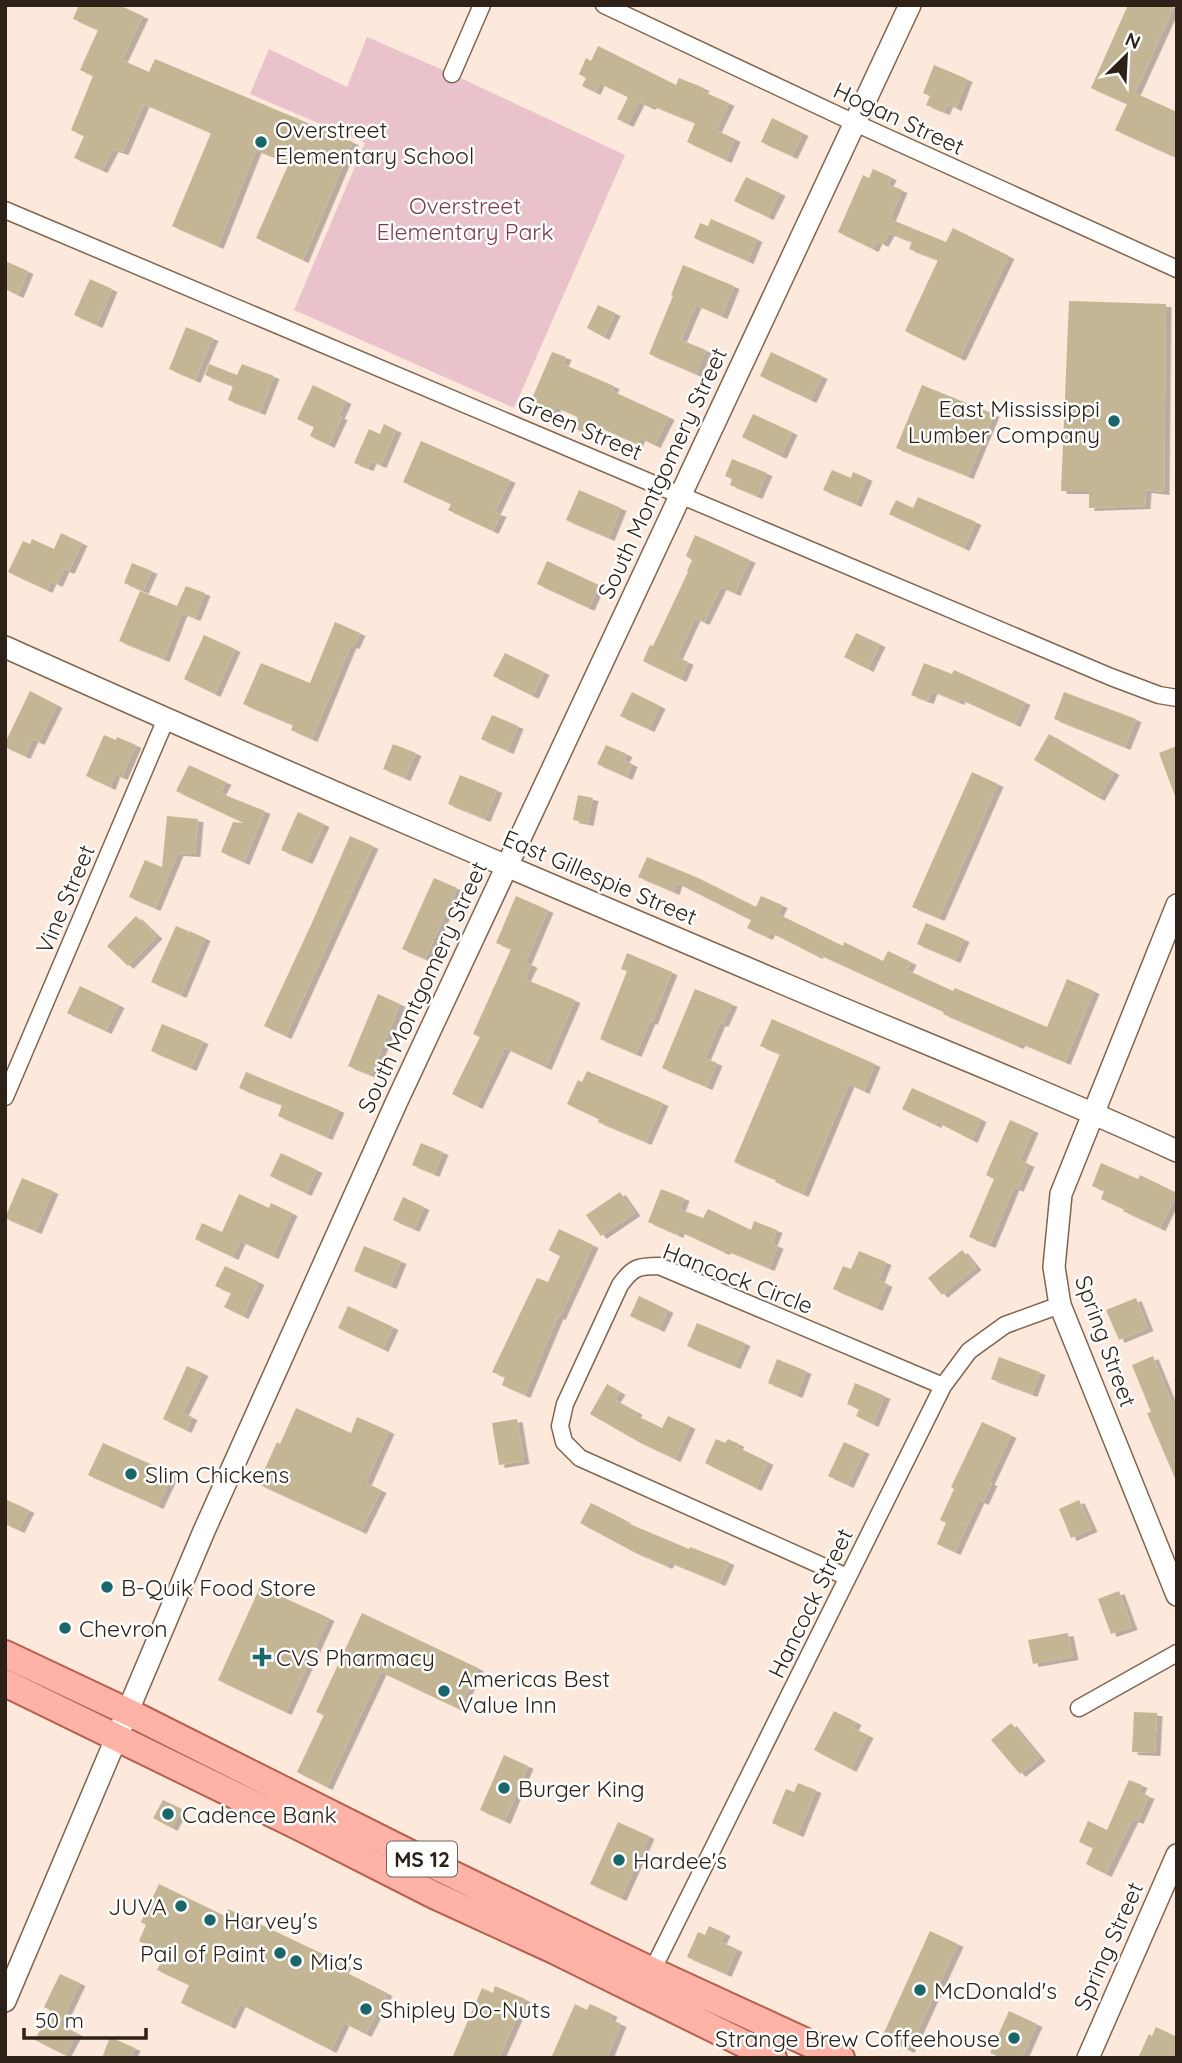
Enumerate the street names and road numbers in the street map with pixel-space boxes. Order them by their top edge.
street label: Hogan Street [829,75,969,161]
street label: South Montgomery Street [591,343,733,603]
street label: Green Street [513,388,647,466]
street label: East Gillespie Street [499,823,702,931]
street label: Vine Street [29,840,101,958]
street label: South Montgomery Street [351,857,493,1117]
street label: Hancock Circle [659,1236,817,1320]
street label: Spring Street [1069,1271,1143,1411]
street label: Hancock Street [761,1523,859,1683]
road number: MS 12 [387,1842,457,1876]
street label: Spring Street [1067,1877,1149,2015]

